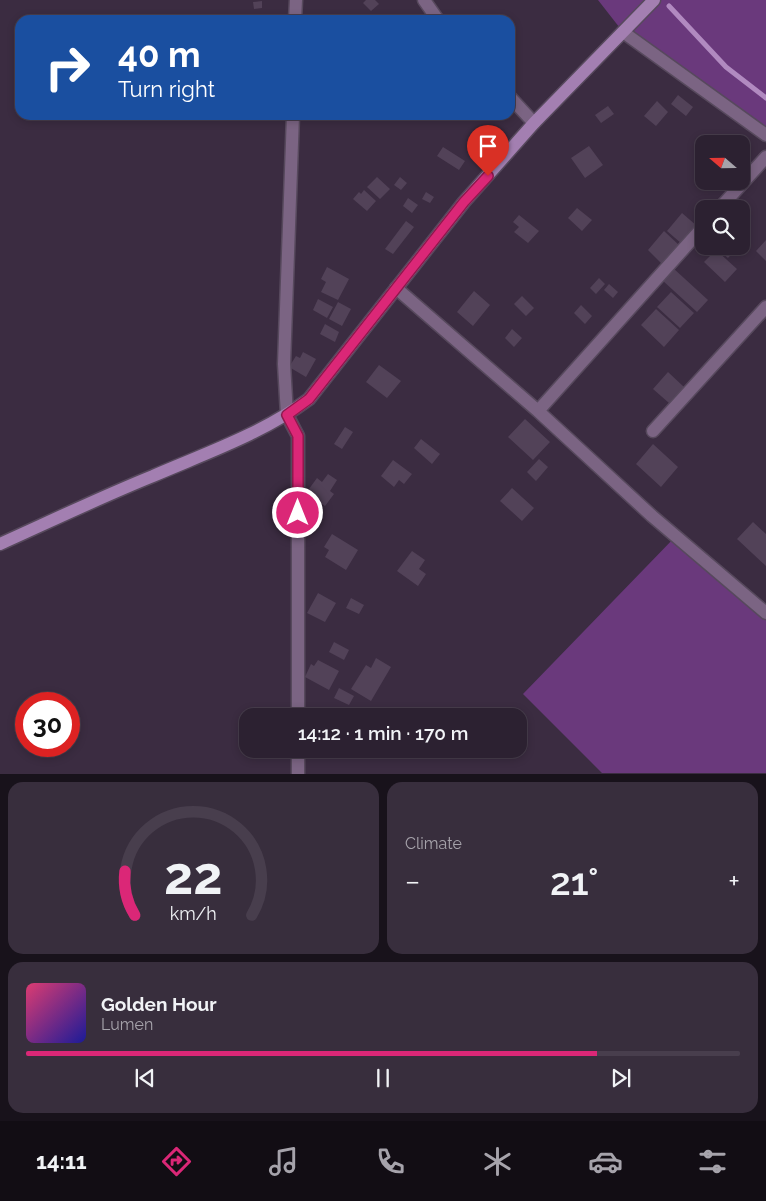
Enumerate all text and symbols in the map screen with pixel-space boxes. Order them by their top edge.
text: 40 m [118,34,200,75]
icon: right [35,35,100,100]
text: Turn right [118,76,215,102]
pin [467,125,509,176]
icon: arrive [474,132,502,160]
north arrow [695,135,750,190]
map controls [695,135,750,255]
button: search [695,200,750,255]
position arrow [271,486,323,538]
speed limit sign: 30 [15,692,80,757]
text: 14:12 · 1 min · 170 m [298,722,468,744]
text: Climate [405,834,462,853]
text: 22 [164,845,223,906]
text: 21° [550,859,598,904]
text: − [405,865,420,898]
text: + [728,865,740,898]
text: km/h [170,903,217,924]
text: Golden Hour [101,993,217,1015]
text: Lumen [101,1015,153,1034]
icon: previous [131,1064,159,1092]
icon: pause [369,1064,397,1092]
icon: next [607,1064,635,1092]
icon: directions [159,1144,194,1179]
icon: music [266,1144,301,1179]
icon: phone [373,1144,408,1179]
icon: climate [480,1144,515,1179]
icon: car [588,1144,623,1179]
icon: filters [695,1144,730,1179]
text: 14:11 [36,1148,87,1174]

